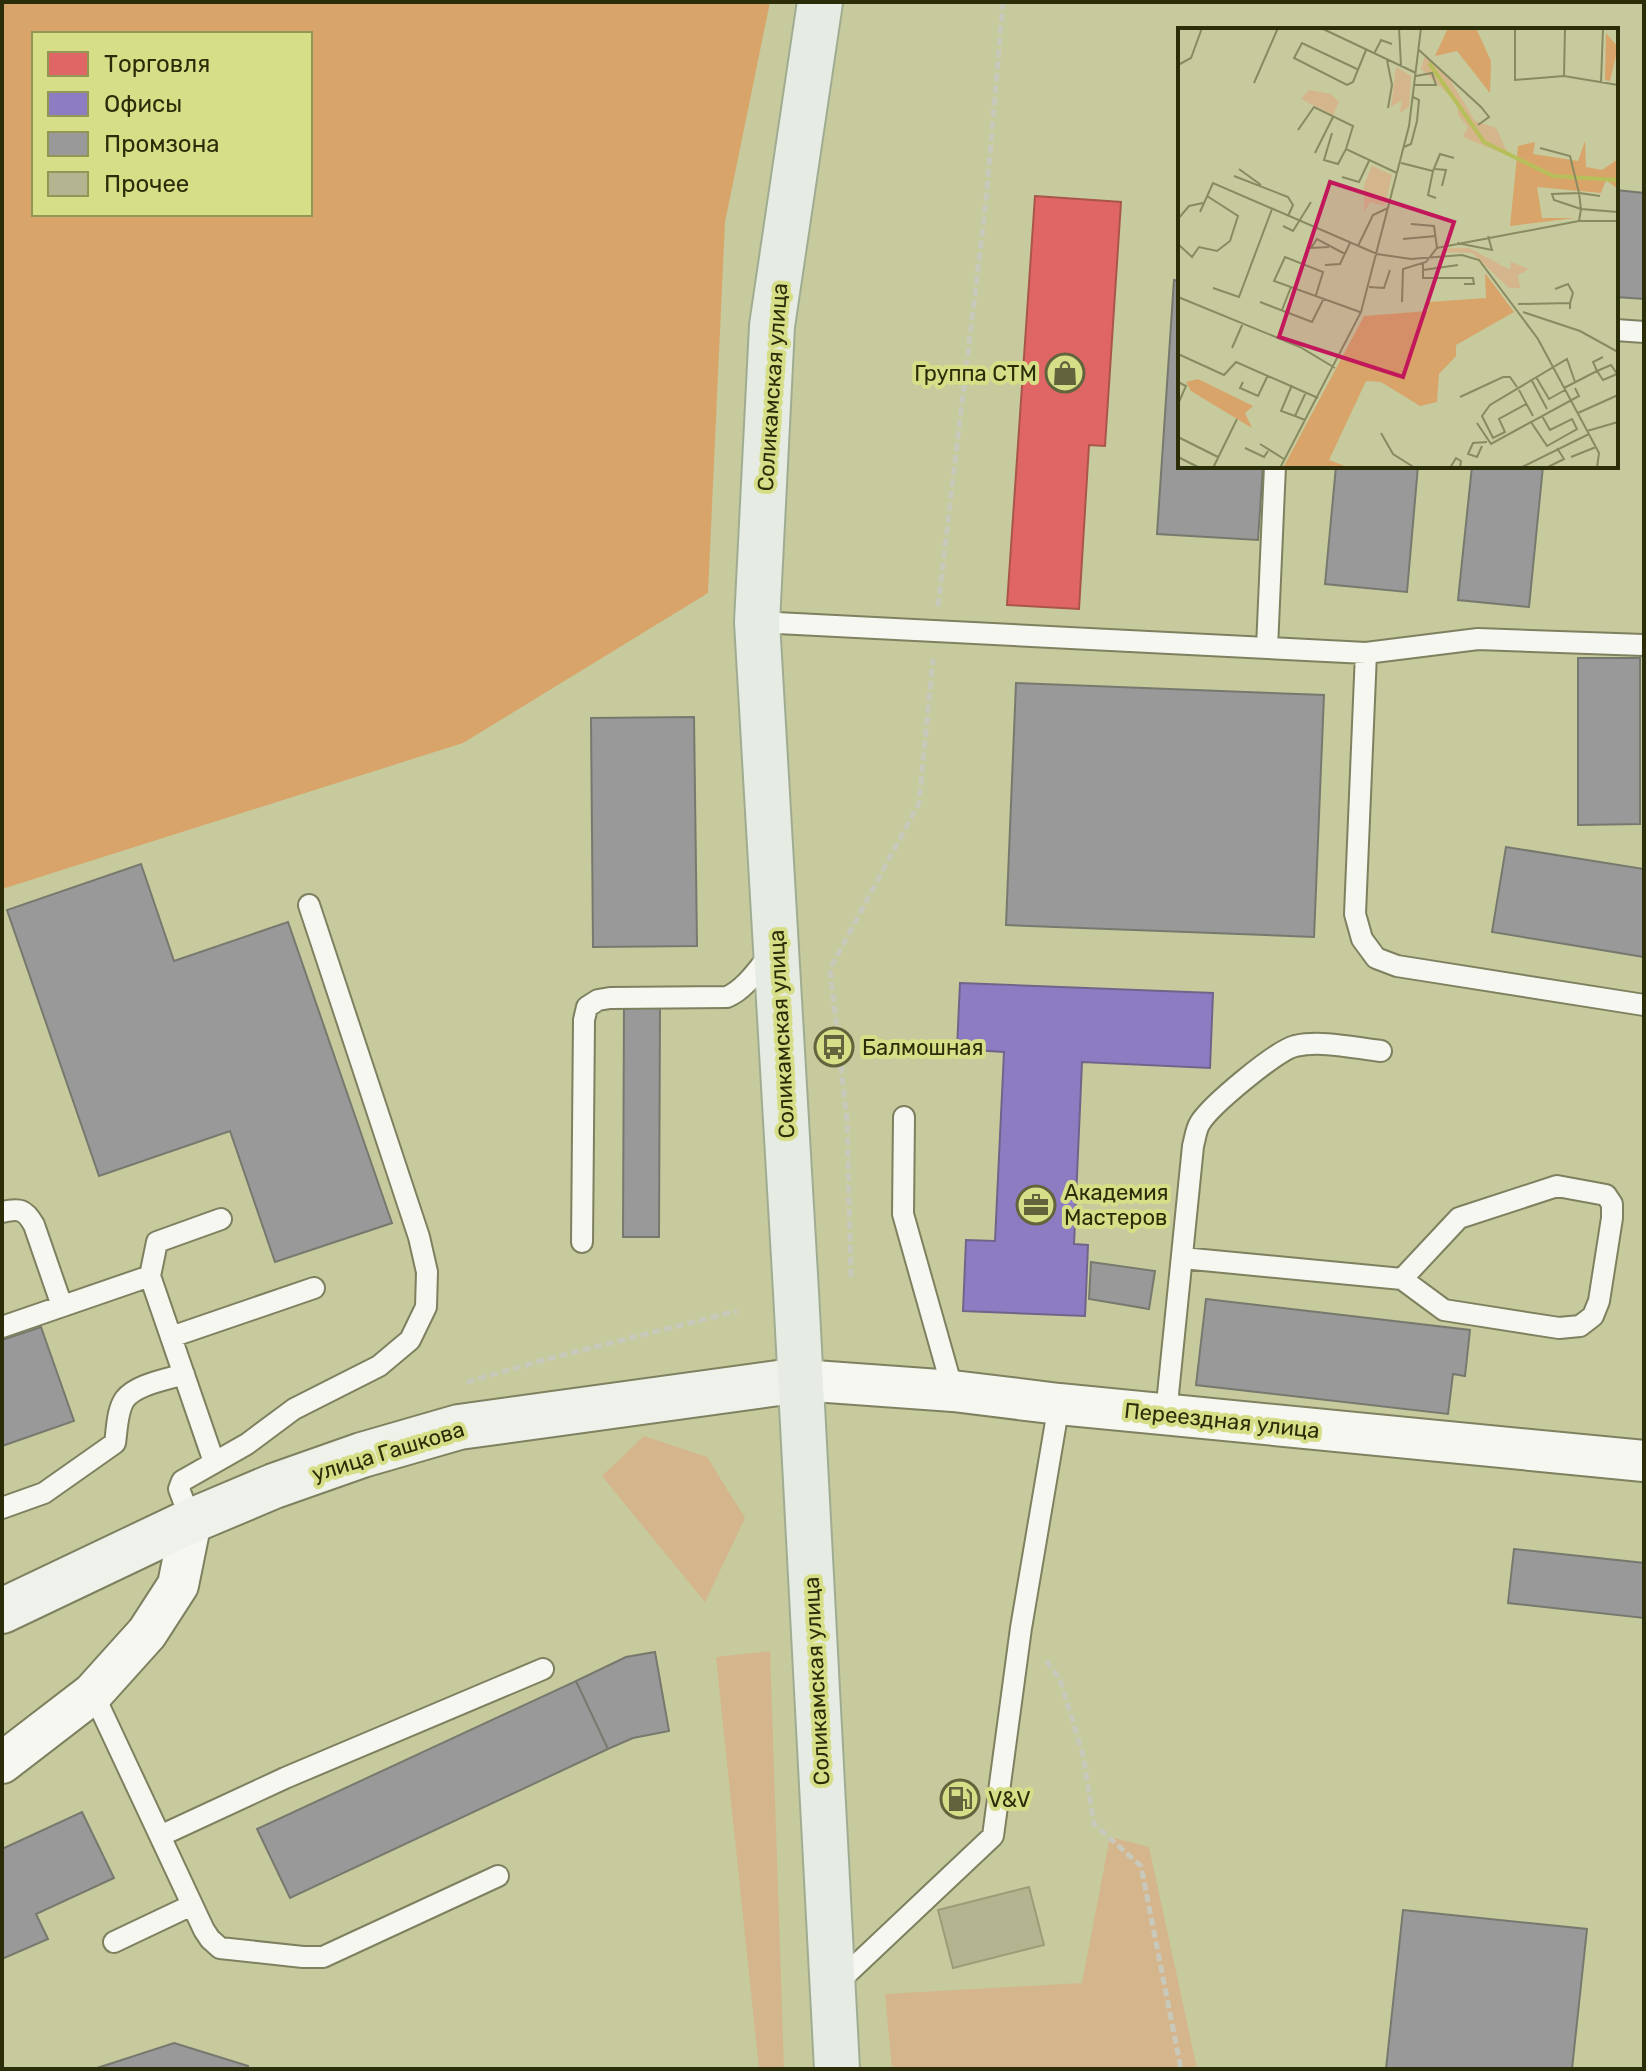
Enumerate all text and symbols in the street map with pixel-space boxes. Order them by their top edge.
inset map [1178,28,1618,468]
legend [32,32,312,216]
text: Торговля [104,50,210,78]
text: Офисы [104,90,182,118]
text: Промзона [104,130,220,158]
text: Прочее [104,170,189,198]
street label: Соликамская улица [752,282,793,492]
shop icon: Группа СТМ [1044,352,1086,394]
place label: Группа СТМ [914,360,1037,387]
street label: Соликамская улица [763,929,800,1139]
bus stop icon: Балмошная [813,1026,855,1068]
place label: Балмошная [862,1034,983,1061]
place label: Академия Мастеров [1064,1179,1169,1231]
office icon: Академия Мастеров [1015,1184,1057,1226]
street label: Переездная улица [1123,1397,1321,1444]
street label: улица Гашкова [309,1415,468,1487]
street label: Соликамская улица [798,1576,835,1786]
fuel station icon: V&V [939,1778,981,1820]
place label: V&V [988,1786,1031,1813]

